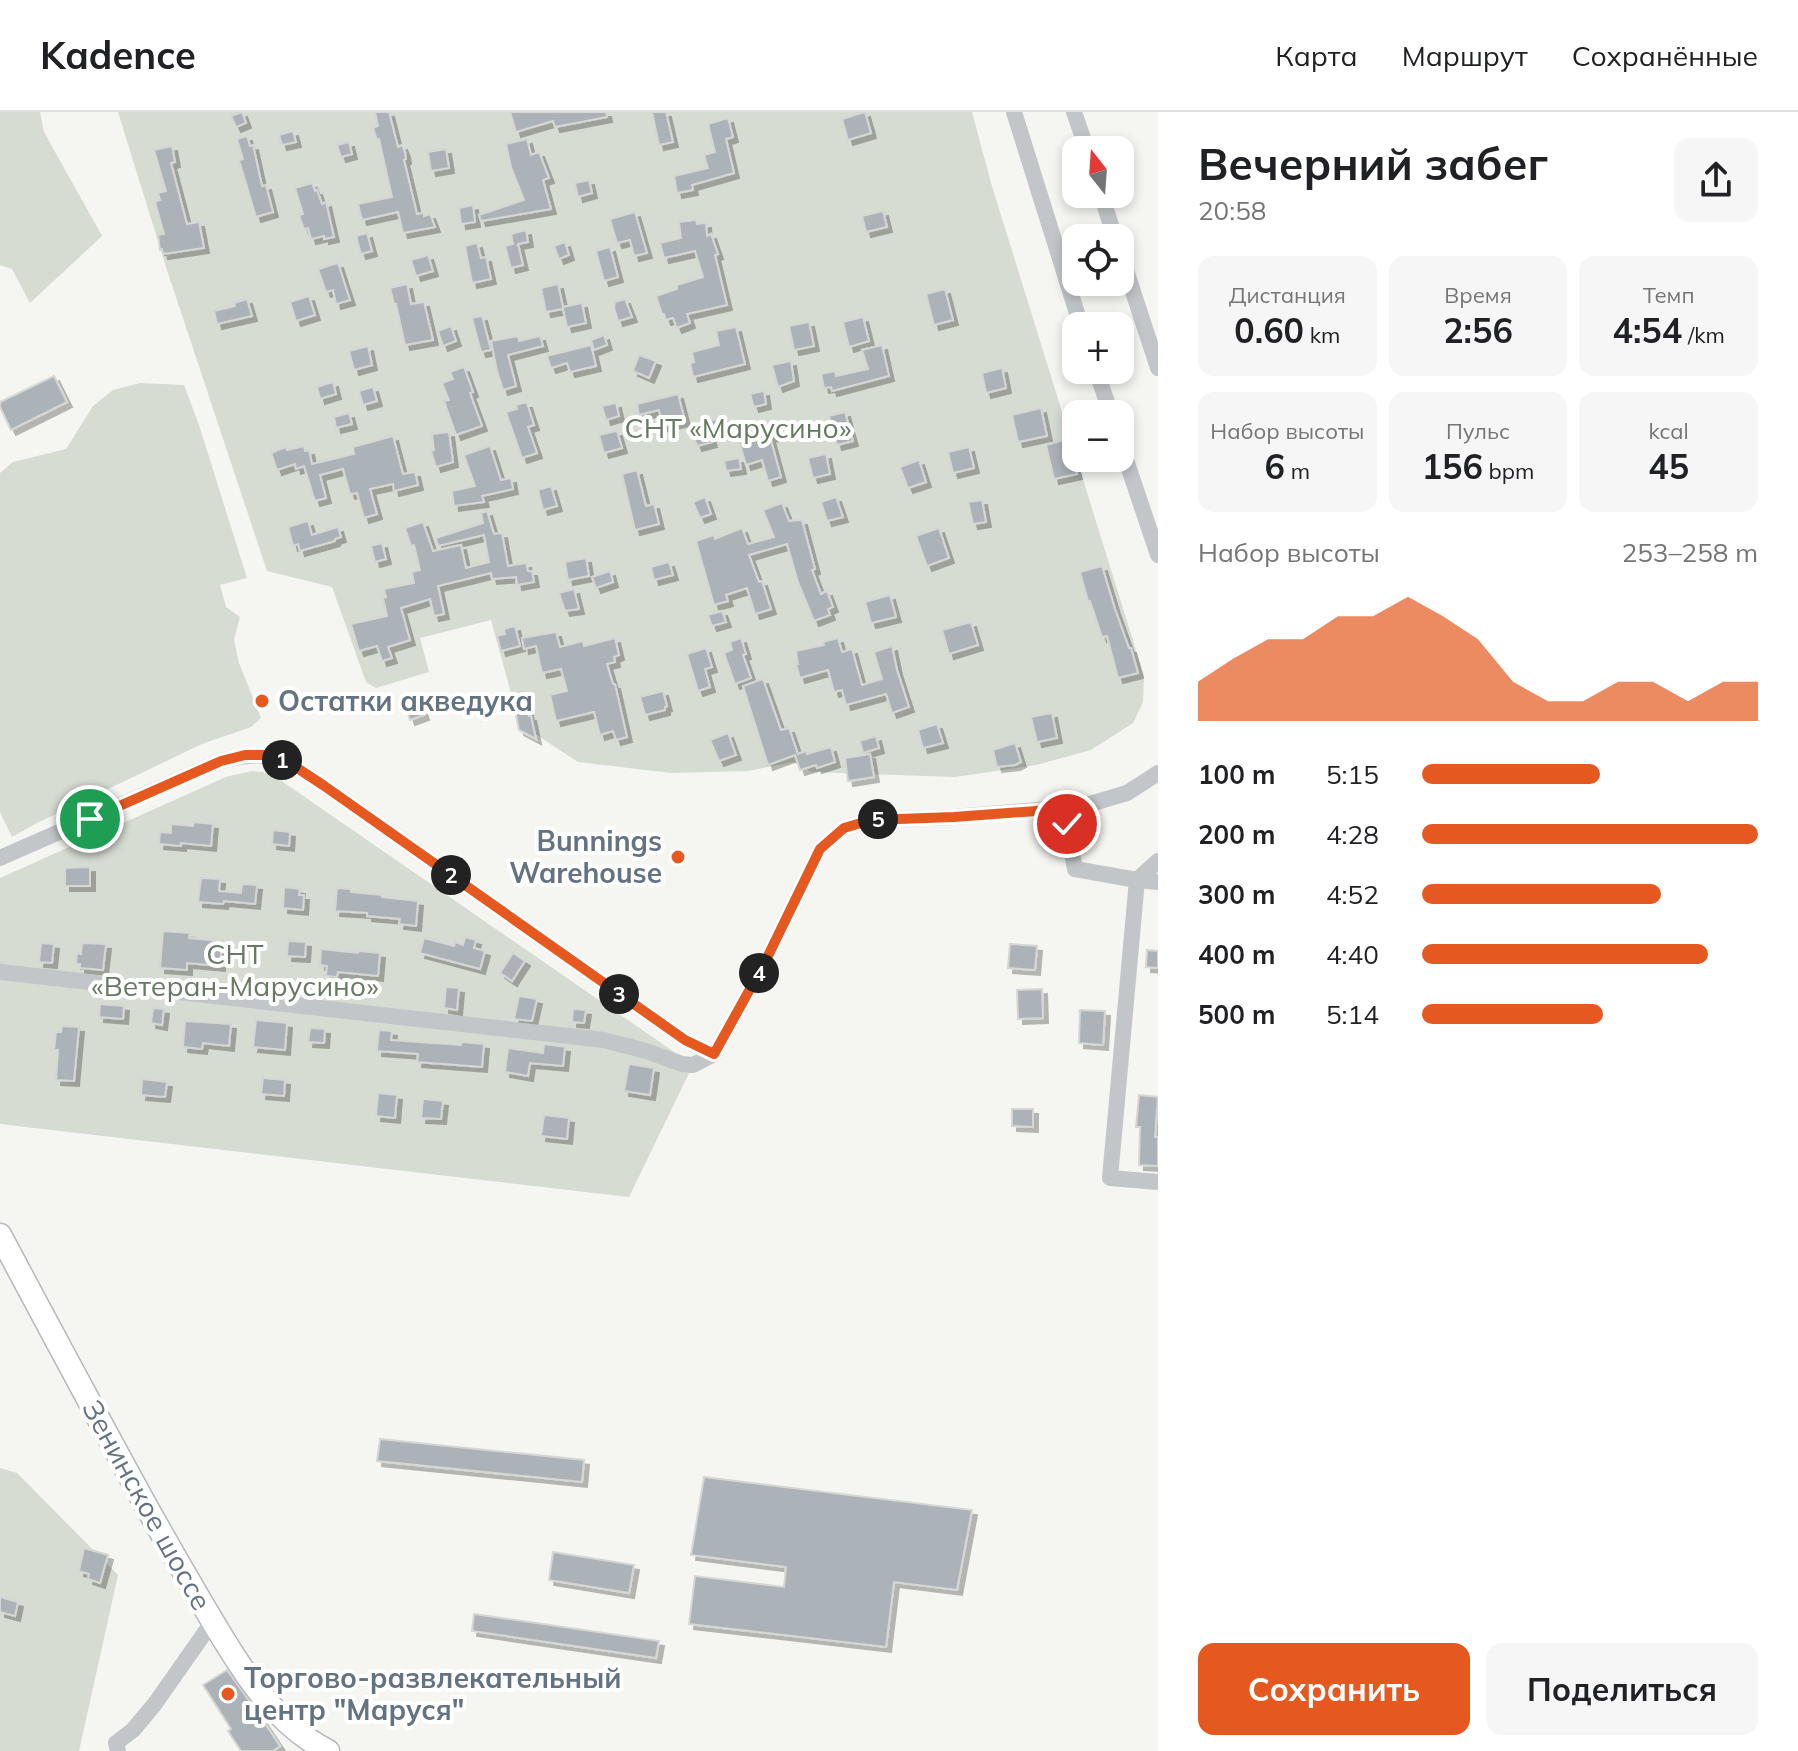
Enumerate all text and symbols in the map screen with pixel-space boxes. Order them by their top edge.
text: Kadence [40,31,196,79]
text: Карта [1275,38,1358,73]
text: Маршрут [1402,38,1528,73]
text: Сохранённые [1572,38,1758,73]
north arrow [1062,136,1134,208]
map controls [1062,136,1134,472]
text: Вечерний забег [1198,136,1548,191]
button: share [1674,138,1758,222]
text: 20:58 [1198,194,1266,227]
button: locate [1062,224,1134,296]
text: Дистанция [1229,281,1346,309]
text: Время [1444,281,1512,309]
text: Темп [1643,281,1695,309]
text: 0.60 [1234,309,1304,352]
text: 2:56 [1443,309,1513,352]
text: 4:54 [1613,309,1682,352]
button: + [1062,312,1134,384]
text: km [1304,321,1340,349]
text: /km [1682,321,1725,349]
button: − [1062,400,1134,472]
park label: СНТ «Марусино» [625,410,851,445]
text: Набор высоты [1210,417,1364,445]
text: Пульс [1446,417,1510,445]
text: kcal [1649,417,1689,445]
text: 6 [1265,445,1285,488]
text: 156 [1422,445,1483,488]
text: 45 [1648,445,1689,488]
text: m [1285,457,1310,485]
text: bpm [1483,457,1534,485]
text: Набор высоты [1198,536,1380,569]
text: 253–258 m [1622,536,1758,569]
place label: Остатки акведука [278,683,533,718]
marker: Остатки акведука [253,692,271,710]
pin: 1 [262,740,302,780]
text: 1 [275,746,289,774]
text: 100 m [1198,758,1275,791]
text: 5:15 [1326,758,1379,791]
pin [56,785,124,853]
pin [1033,790,1101,858]
icon: arrive [68,797,112,841]
pin: 5 [858,799,898,839]
icon: check [1045,802,1089,846]
text: 5 [871,805,885,833]
text: 200 m [1198,818,1275,851]
text: 4:28 [1326,818,1379,851]
place label: Bunnings Warehouse [509,823,662,890]
marker: Bunnings Warehouse [669,848,687,866]
pin: 2 [431,855,471,895]
text: 2 [444,861,458,889]
text: 300 m [1198,878,1275,911]
text: 4:52 [1326,878,1379,911]
park label: СНТ «Ветеран-Марусино» [91,936,379,1003]
text: 400 m [1198,938,1275,971]
text: 4:40 [1326,938,1379,971]
pin: 4 [739,953,779,993]
text: 4 [752,959,766,987]
pin: 3 [599,974,639,1014]
text: 3 [612,980,626,1008]
text: 500 m [1198,998,1275,1031]
text: 5:14 [1326,998,1379,1031]
street label: Зенинское шоссе [75,1393,220,1616]
button: Сохранить [1198,1643,1470,1735]
button: Поделиться [1486,1643,1758,1735]
place label: Торгово-развлекательный центр "Маруся" [244,1660,621,1727]
marker: Торгово-развлекательный центр "Маруся" [219,1685,237,1703]

